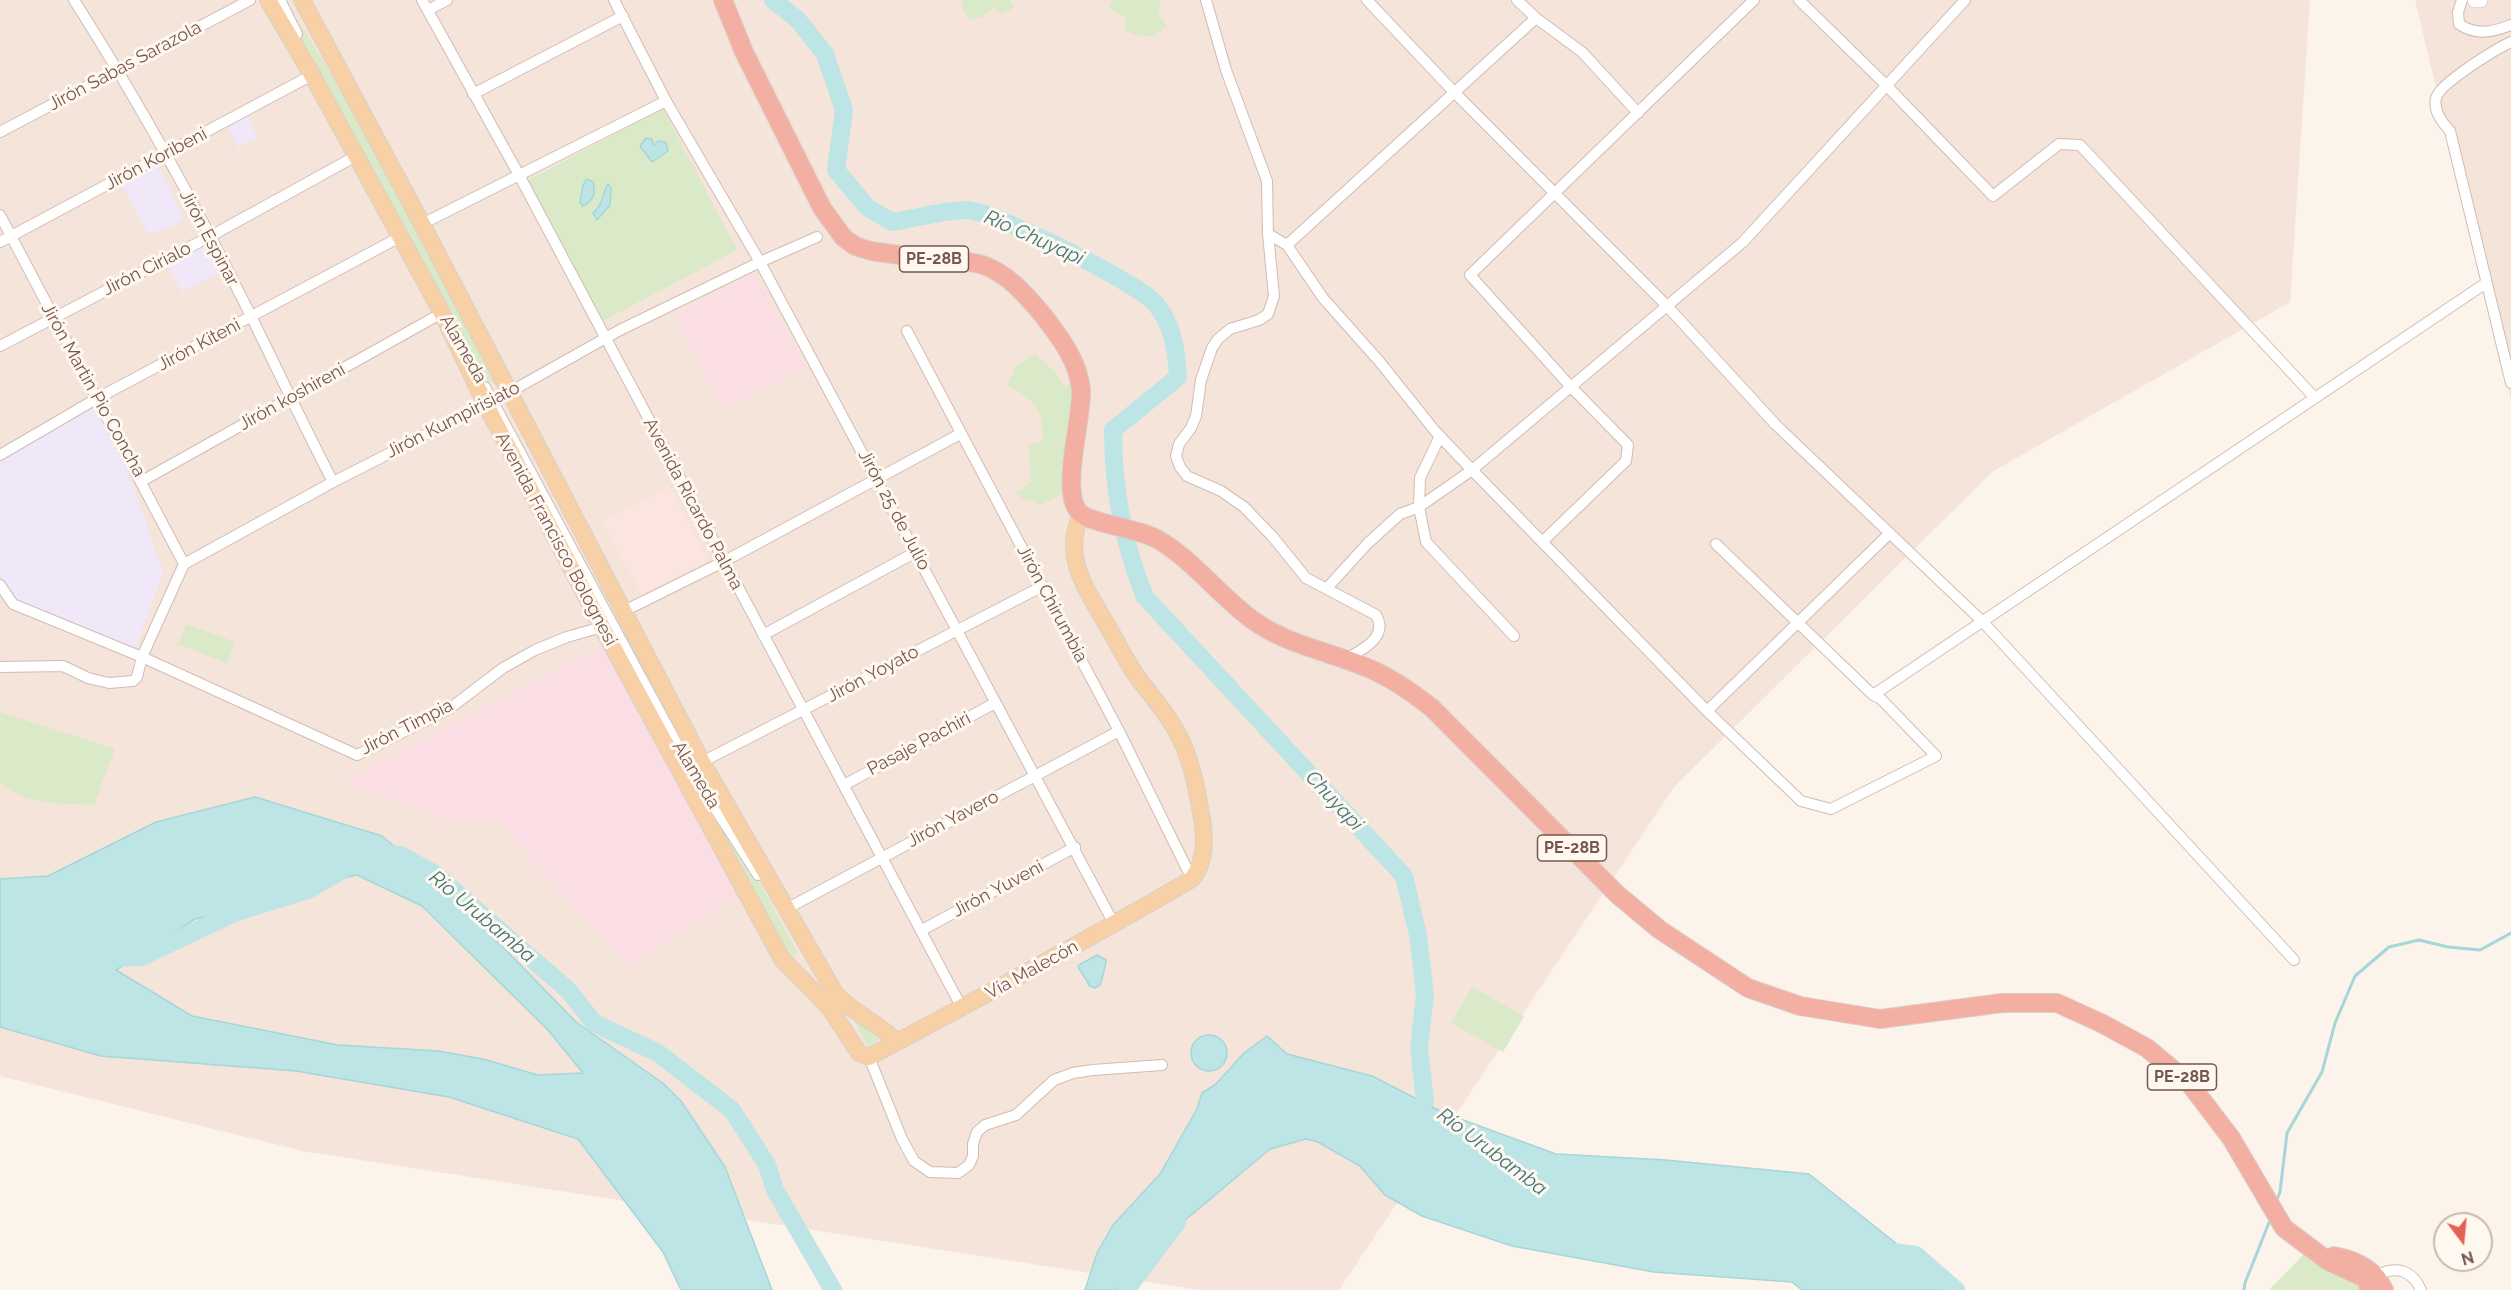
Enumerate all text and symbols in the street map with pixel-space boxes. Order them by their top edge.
street label: Jirón Sabas Sarazola [45,17,205,115]
street label: Jirón Koribeni [101,123,211,195]
street label: Jirón Espinar [175,186,243,290]
water label: Rio Chuyapi [980,205,1088,271]
street label: Jirón Cirialo [99,238,195,300]
road number: PE-28B [900,246,968,272]
street label: Jirón Martin Pio Concha [36,299,150,481]
street label: Alameda [435,311,491,387]
street label: Jirón Kiteni [154,314,244,376]
street label: Jirón koshireni [235,359,349,435]
street label: Jirón Kumpirisiato [383,377,523,463]
street label: Avenida Ricardo Palma [639,414,747,594]
street label: Avenida Francisco Bolognesi [490,429,622,649]
street label: Jirón 25 de Julio [853,446,935,574]
street label: Jirón Chirumbia [1012,542,1092,666]
street label: Jirón Yoyato [823,641,923,707]
street label: Jirón Timpia [357,695,457,759]
street label: Pasaje Pachiri [864,708,974,780]
street label: Alameda [667,737,725,813]
water label: Chuyapi [1300,766,1368,836]
street label: Jirón Yavero [904,786,1002,852]
road number: PE-28B [1538,835,1606,861]
street label: Jirón Yuveni [949,856,1047,922]
water label: Río Urubamba [424,866,540,968]
street label: Vía Malecón [982,936,1082,1004]
road number: PE-28B [2148,1064,2216,1090]
water label: Río Urubamba [1433,1103,1551,1201]
north arrow [2433,1212,2493,1272]
text: N [2459,1247,2476,1269]

